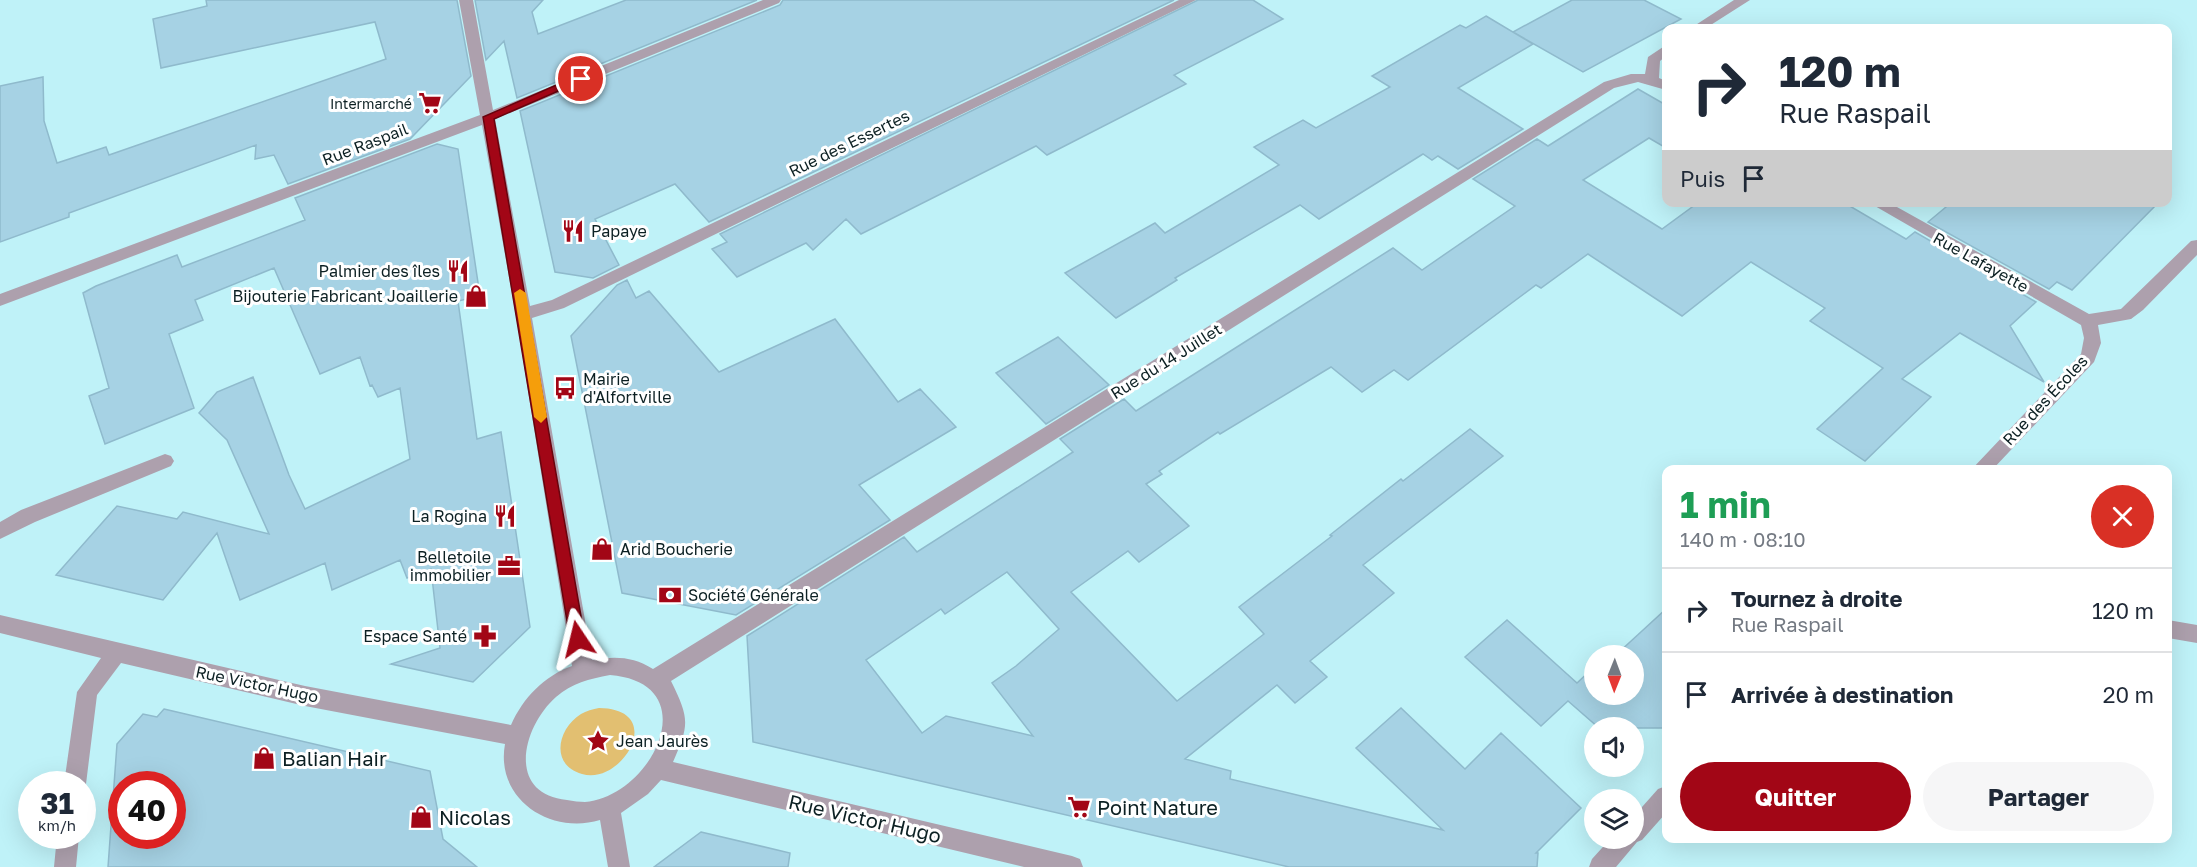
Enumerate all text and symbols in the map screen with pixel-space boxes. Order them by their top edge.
text: 120 m [1779,46,1901,96]
icon: right [1680,48,1758,126]
pin [555,53,606,104]
icon: arrive [564,62,597,95]
supermarket icon: Intermarché [417,90,443,116]
place label: Intermarché [330,95,412,112]
text: Rue Raspail [1779,97,1931,129]
street label: Rue des Essertes [785,105,913,181]
street label: Rue Raspail [319,119,411,169]
icon: arrive [1737,162,1770,195]
text: Puis [1680,165,1725,192]
restaurant icon: Papaye [560,218,586,244]
place label: Papaye [591,221,647,241]
street label: Rue Lafayette [1930,228,2032,296]
restaurant icon: Palmier des îles [445,258,471,284]
place label: Palmier des îles [319,261,440,281]
shop icon: Bijouterie Fabricant Joaillerie [463,283,489,309]
place label: Bijouterie Fabricant Joaillerie [233,286,458,306]
street label: Rue du 14 Juillet [1107,319,1225,403]
street label: Rue des Écoles [1998,351,2092,449]
place label: Mairie d'Alfortville [583,369,671,407]
bus stop icon: Mairie d'Alfortville [552,375,578,401]
text: 1 min [1680,483,1771,526]
button: close [2091,485,2154,548]
restaurant icon: La Rogina [492,503,518,529]
place label: La Rogina [411,506,487,526]
text: 140 m · 08:10 [1680,527,1806,551]
shop icon: Arid Boucherie [589,536,615,562]
place label: Arid Boucherie [620,539,733,559]
place label: Belletoile immobilier [410,547,491,585]
office icon: Belletoile immobilier [496,553,522,579]
bank icon: Société Générale [657,582,683,608]
place label: Société Générale [688,585,819,605]
text: Tournez à droite [1731,585,1902,612]
icon: right [1680,594,1713,627]
text: 120 m [2092,597,2154,624]
position arrow [546,607,610,671]
text: Rue Raspail [1731,612,1844,636]
pharmacy icon: Espace Santé [472,623,498,649]
place label: Espace Santé [363,626,467,646]
north arrow [1584,645,1644,705]
map controls [1584,645,1644,849]
street label: Rue Victor Hugo [194,661,320,707]
icon: arrive [1680,678,1713,711]
text: Arrivée à destination [1731,681,1953,708]
text: 20 m [2103,681,2154,708]
button: sound [1584,717,1644,777]
place icon: Jean Jaurès [585,728,611,754]
place label: Jean Jaurès [616,731,708,751]
shop icon: Balian Hair [251,745,277,771]
place label: Balian Hair [282,746,387,770]
button: Quitter [1680,762,1911,831]
button: Partager [1923,762,2154,831]
speed limit sign: 40 [108,771,186,849]
text: 31 [40,785,74,821]
street label: Rue Victor Hugo [786,789,944,847]
button: layers [1584,789,1644,849]
supermarket icon: Point Nature [1066,794,1092,820]
place label: Point Nature [1097,795,1218,819]
shop icon: Nicolas [408,804,434,830]
place label: Nicolas [439,805,511,829]
text: km/h [38,816,76,834]

